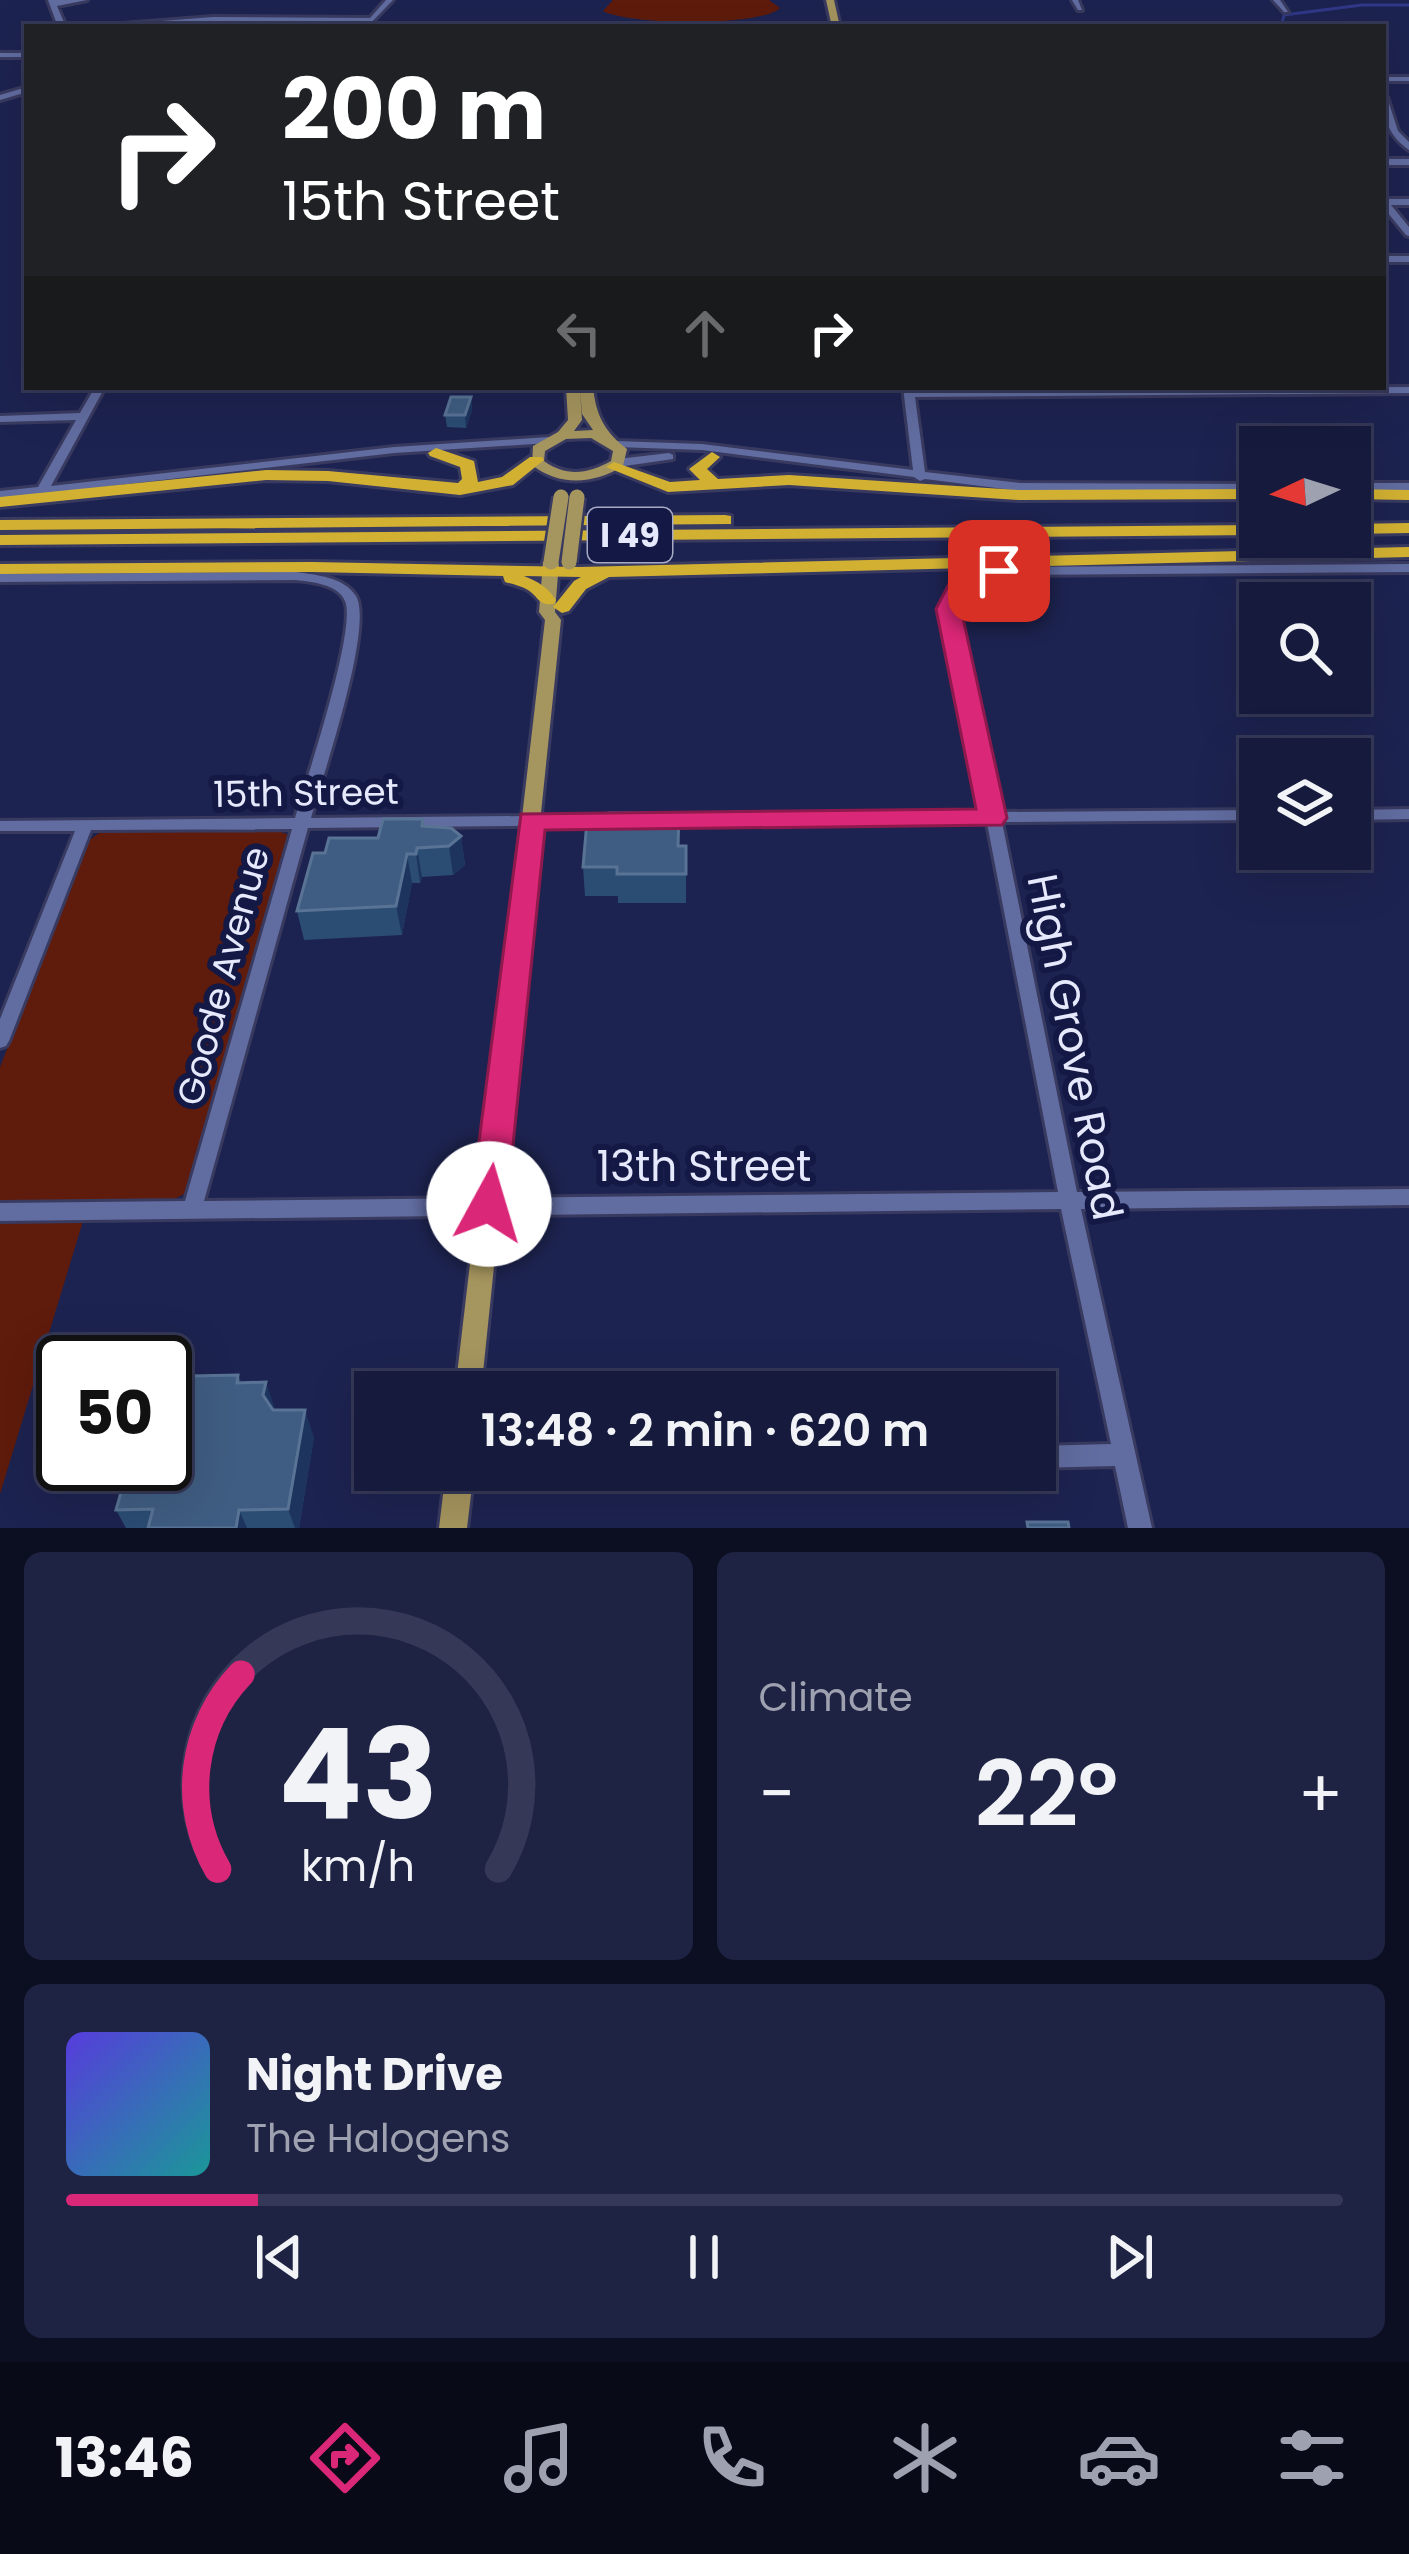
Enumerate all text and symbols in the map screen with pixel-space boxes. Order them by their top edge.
text: 200 m [282,51,546,168]
icon: right [84,72,240,228]
text: 15th Street [282,163,560,239]
icon: left [546,300,612,366]
icon: ahead [672,300,738,366]
icon: right [798,300,864,366]
north arrow [1239,426,1371,558]
map controls [1239,426,1371,870]
road number: I 49 [588,508,672,562]
pin [948,520,1050,622]
icon: arrive [966,538,1032,604]
button: search [1239,582,1371,714]
button: layers [1239,738,1371,870]
street label: 15th Street [213,766,399,820]
street label: Goode Avenue [164,841,282,1111]
street label: High Grove Road [1013,869,1137,1225]
street label: 13th Street [597,1137,811,1196]
position arrow [426,1141,552,1267]
speed limit sign: 50 [36,1335,192,1491]
text: 13:48 · 2 min · 620 m [481,1399,929,1462]
text: Climate [759,1670,913,1725]
text: 43 [278,1687,438,1862]
text: 22° [975,1731,1118,1858]
text: − [759,1748,795,1840]
text: + [1298,1748,1343,1840]
text: km/h [301,1836,415,1896]
text: Night Drive [246,2043,503,2106]
text: The Halogens [246,2111,510,2166]
icon: previous [246,2224,312,2290]
icon: pause [671,2224,737,2290]
icon: next [1097,2224,1163,2290]
icon: directions [303,2416,387,2500]
icon: music [497,2416,581,2500]
icon: phone [690,2416,774,2500]
icon: climate [883,2416,967,2500]
icon: car [1077,2416,1161,2500]
icon: filters [1270,2416,1354,2500]
text: 13:46 [55,2420,194,2496]

